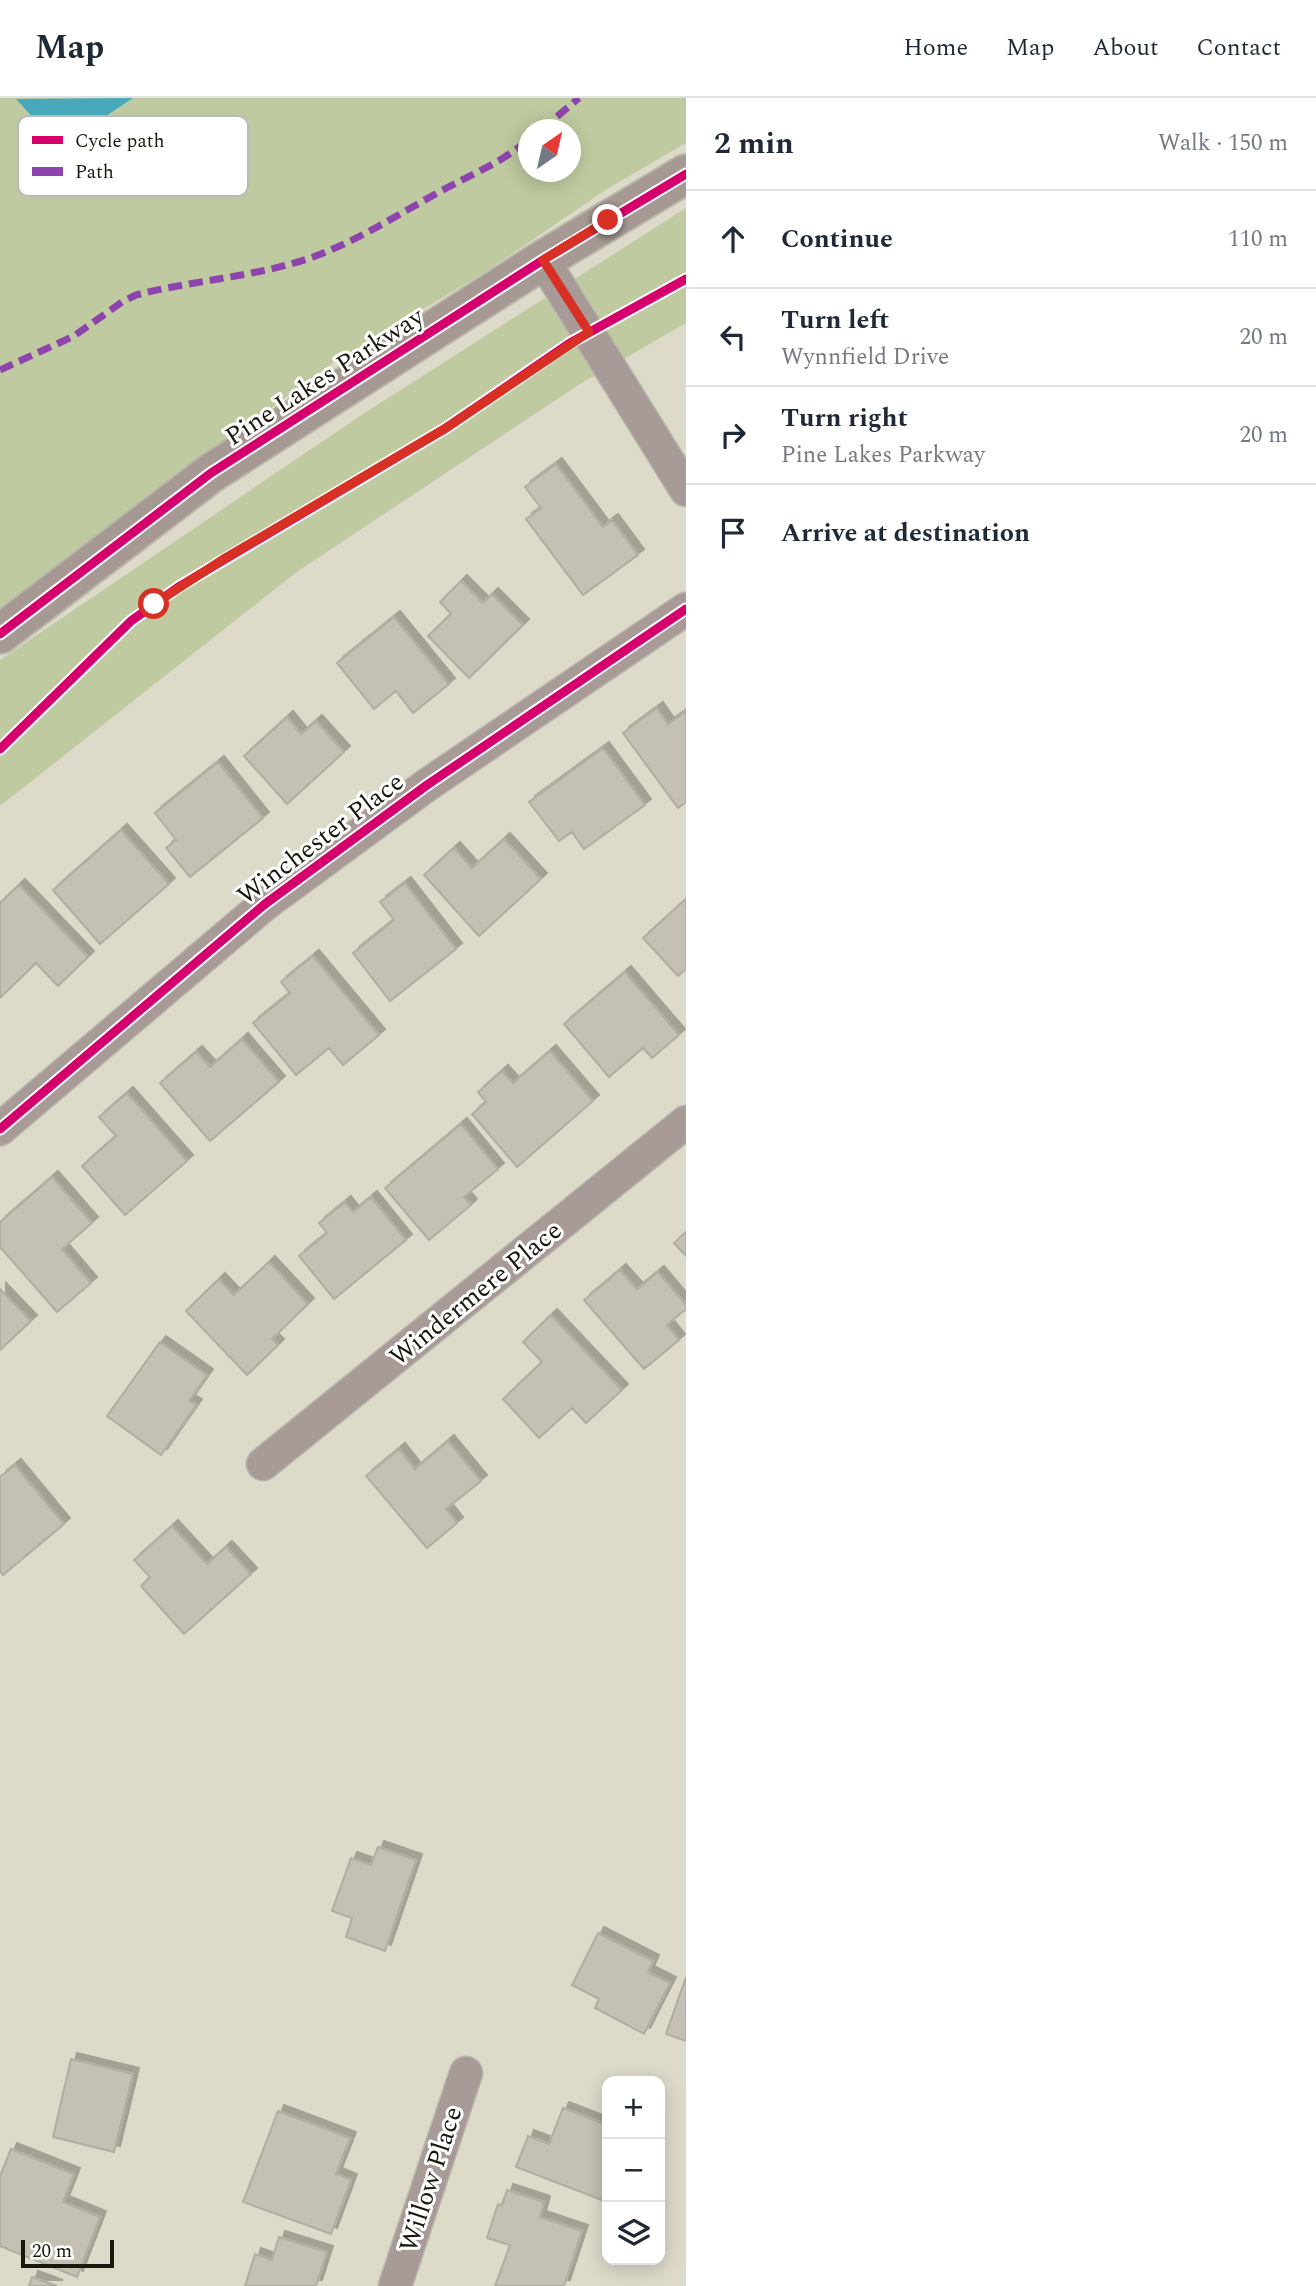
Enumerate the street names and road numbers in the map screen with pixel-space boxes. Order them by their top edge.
street label: Pine Lakes Parkway [217,296,433,456]
street label: Winchester Place [229,763,413,915]
street label: Windermere Place [381,1211,571,1376]
street label: Willow Place [389,2101,473,2257]

